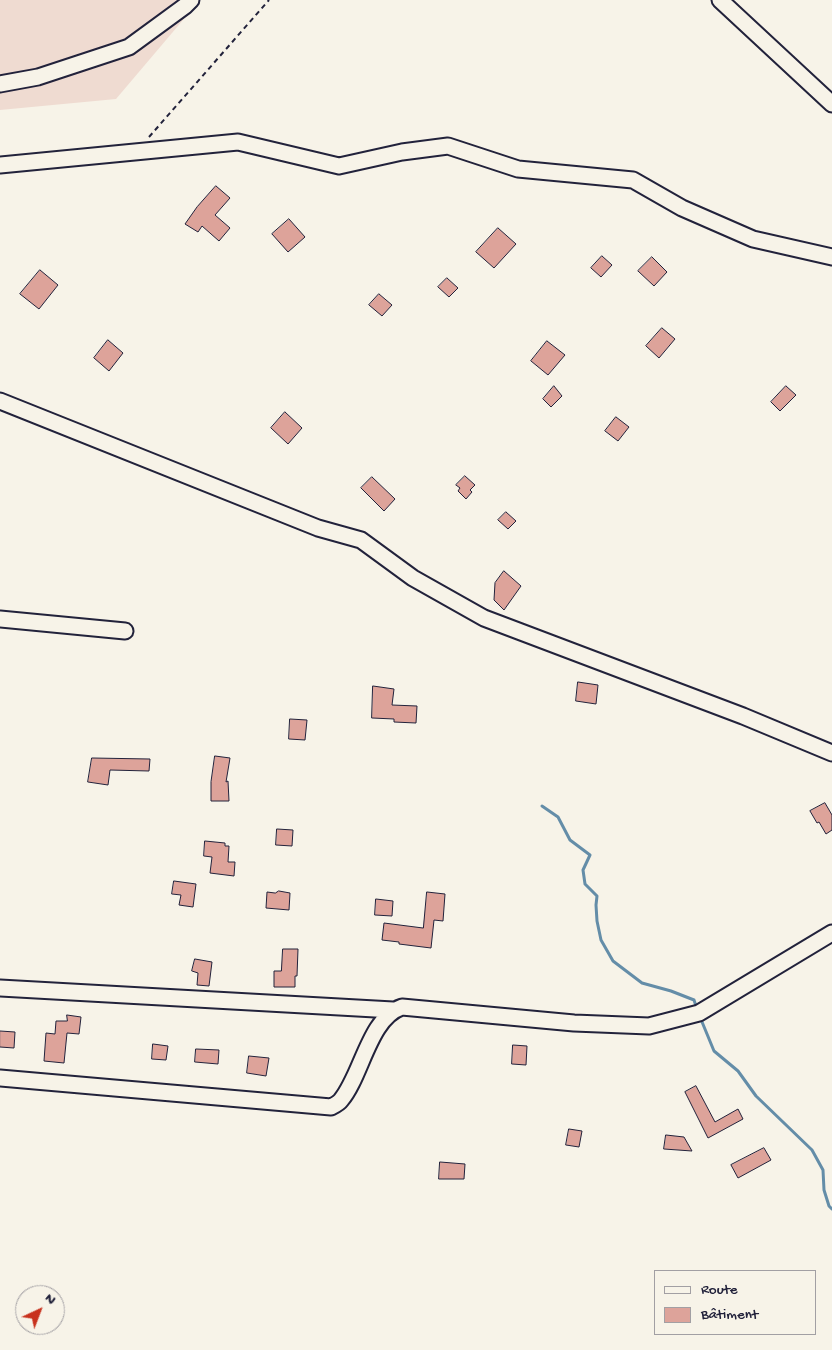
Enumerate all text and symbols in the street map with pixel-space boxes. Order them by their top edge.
legend [654,1270,817,1335]
text: Route [701,1281,738,1299]
north arrow [15,1285,65,1335]
text: N [41,1290,59,1309]
text: Bâtiment [701,1306,758,1324]

